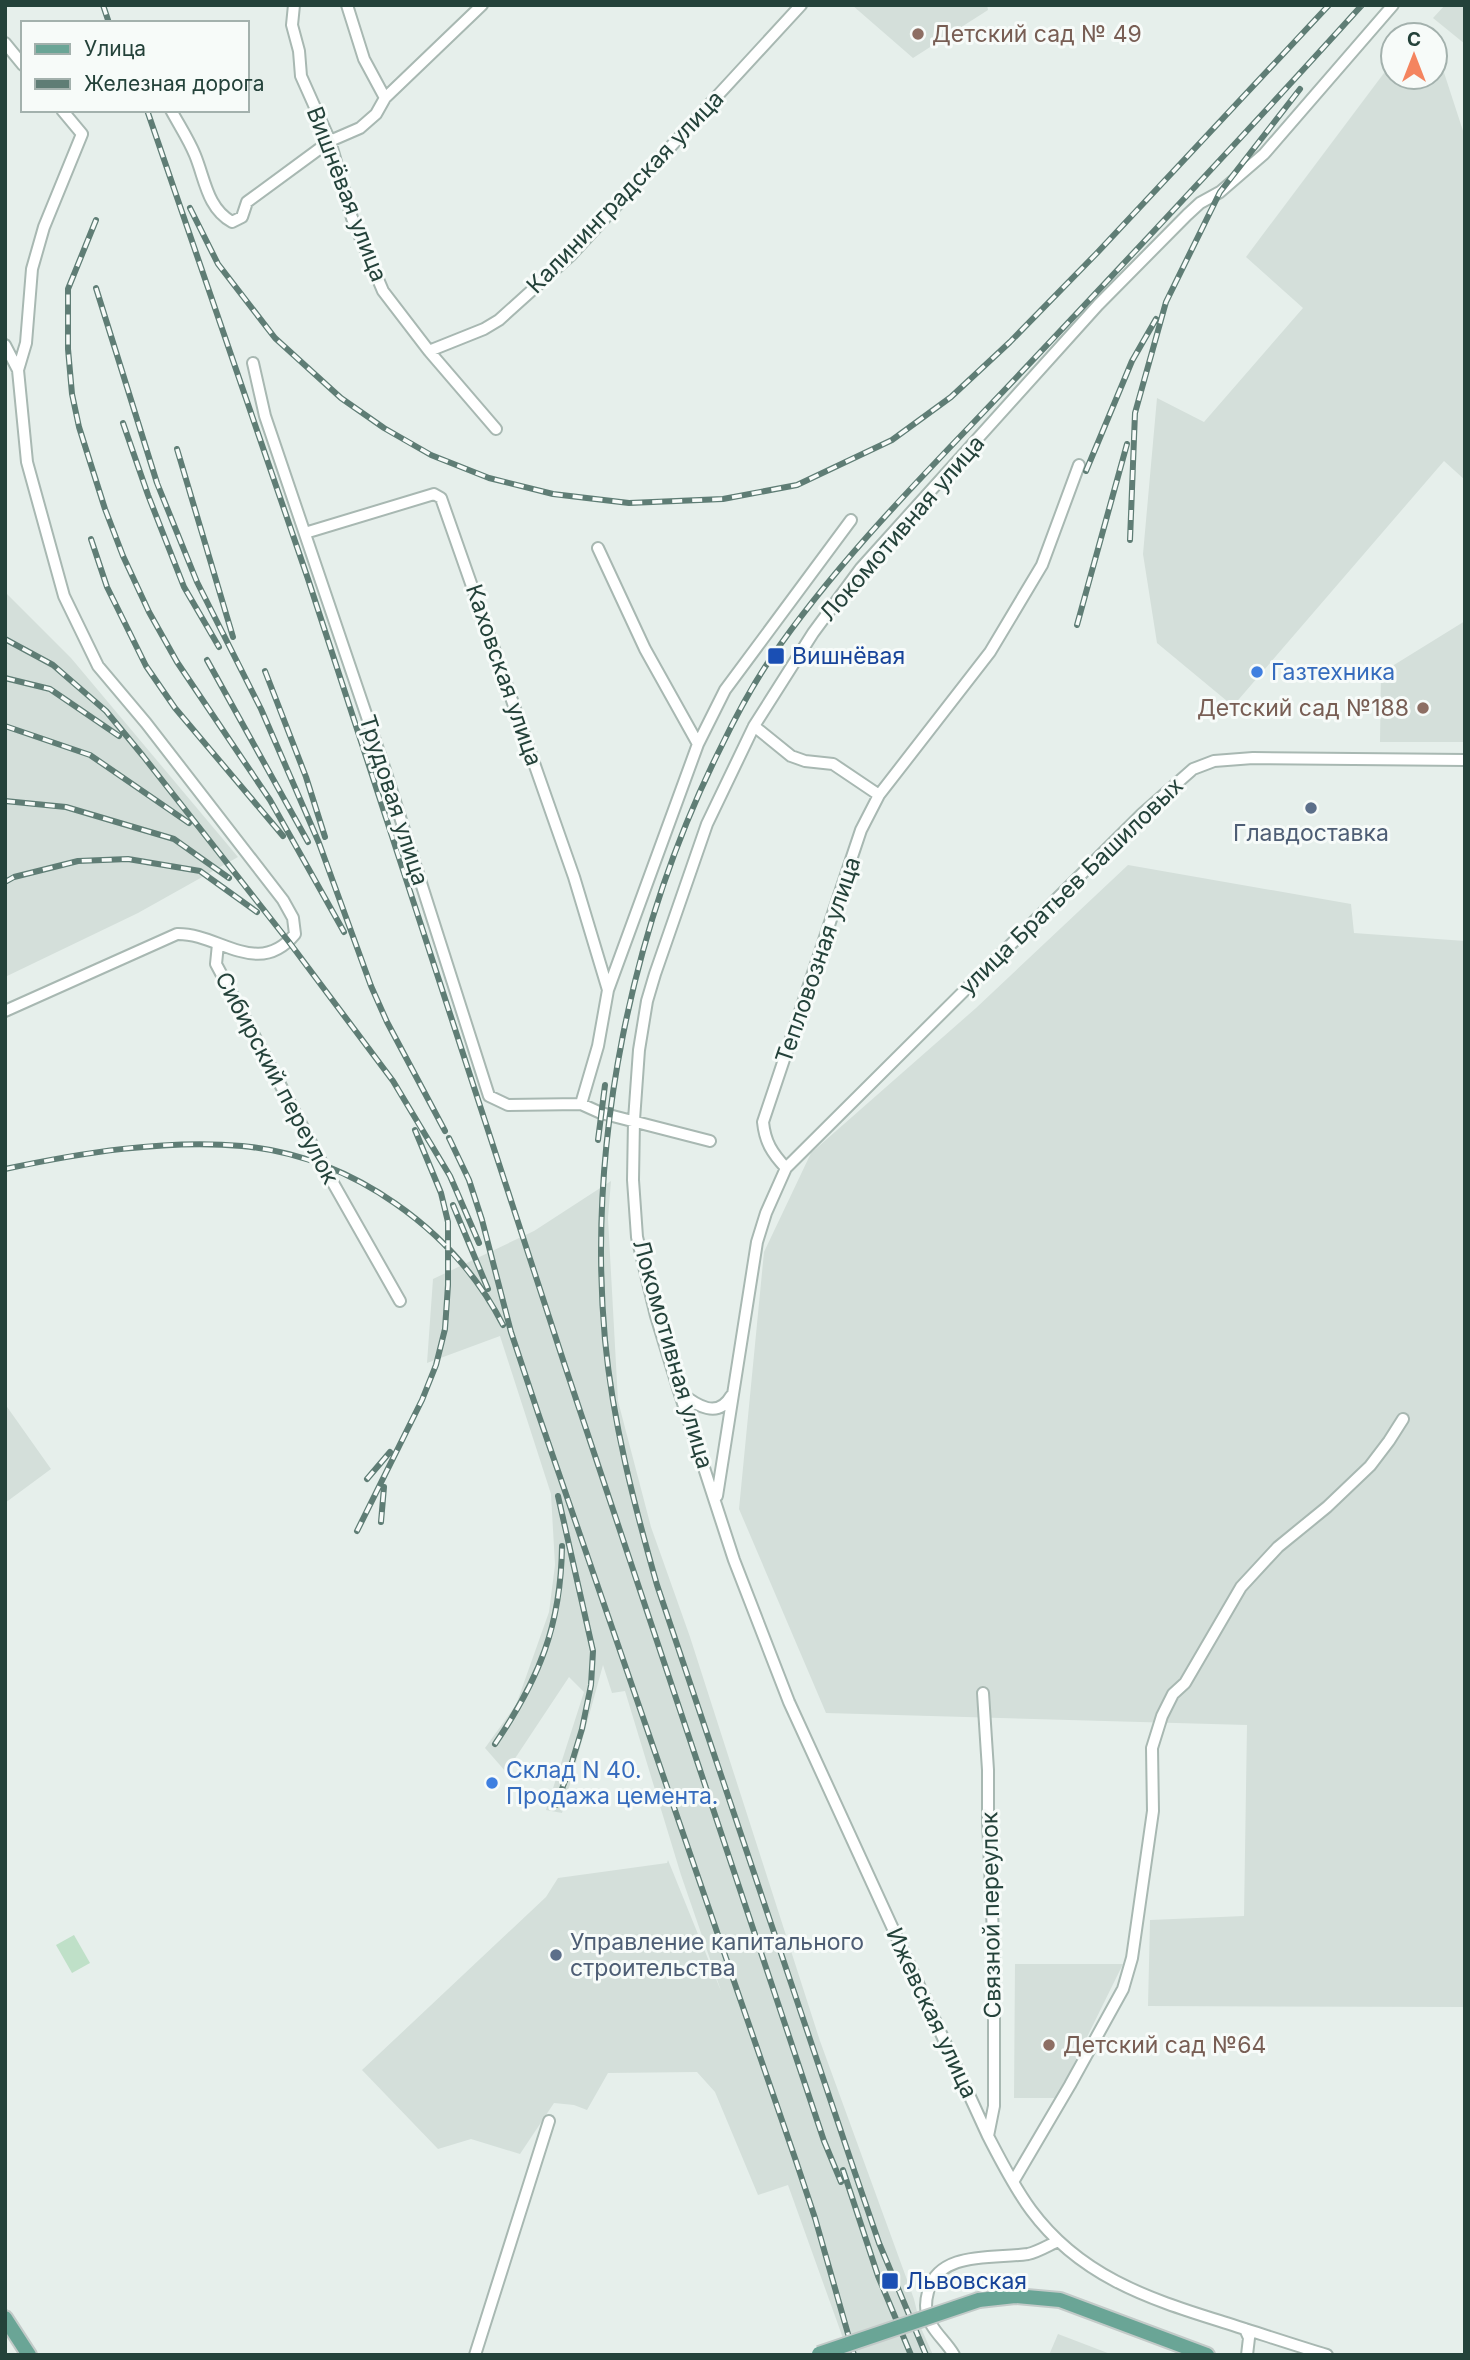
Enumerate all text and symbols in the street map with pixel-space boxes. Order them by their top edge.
place label: Детский сад № 49 [932,20,1142,48]
legend [21,21,248,112]
north arrow [1379,21,1449,91]
marker: Детский сад № 49 [910,26,926,42]
text: С [1407,28,1421,51]
text: Улица [84,36,146,61]
text: Железная дорога [84,71,264,96]
street label: Калининградская улица [521,85,729,299]
street label: Вишнёвая улица [301,103,393,285]
street label: Локомотивная улица [814,429,990,627]
street label: Каховская улица [460,580,548,770]
place label: Вишнёвая [792,642,905,670]
marker: Вишнёвая [766,646,786,666]
place label: Газтехника [1271,658,1395,686]
marker: Газтехника [1249,664,1265,680]
place label: Детский сад №188 [1197,694,1409,722]
marker: Детский сад №188 [1415,700,1431,716]
street label: Трудовая улица [353,711,435,889]
street label: улица Братьев Башиловых [953,772,1189,1000]
marker: Главдоставка [1303,800,1319,816]
place label: Главдоставка [1233,819,1389,847]
street label: Тепловозная улица [770,853,866,1067]
street label: Сибирский переулок [209,967,345,1189]
street label: Локомотивная улица [627,1236,719,1472]
place label: Склад N 40. Продажа цемента. [506,1756,718,1810]
marker: Склад N 40. Продажа цемента. [484,1775,500,1791]
street label: Связной переулок [975,1811,1007,2019]
street label: Ижевская улица [880,1923,984,2103]
place label: Управление капитального строительства [570,1928,864,1982]
marker: Управление капитального строительства [548,1947,564,1963]
place label: Детский сад №64 [1063,2031,1266,2059]
marker: Детский сад №64 [1041,2037,1057,2053]
place label: Львовская [906,2267,1027,2295]
marker: Львовская [880,2271,900,2291]

